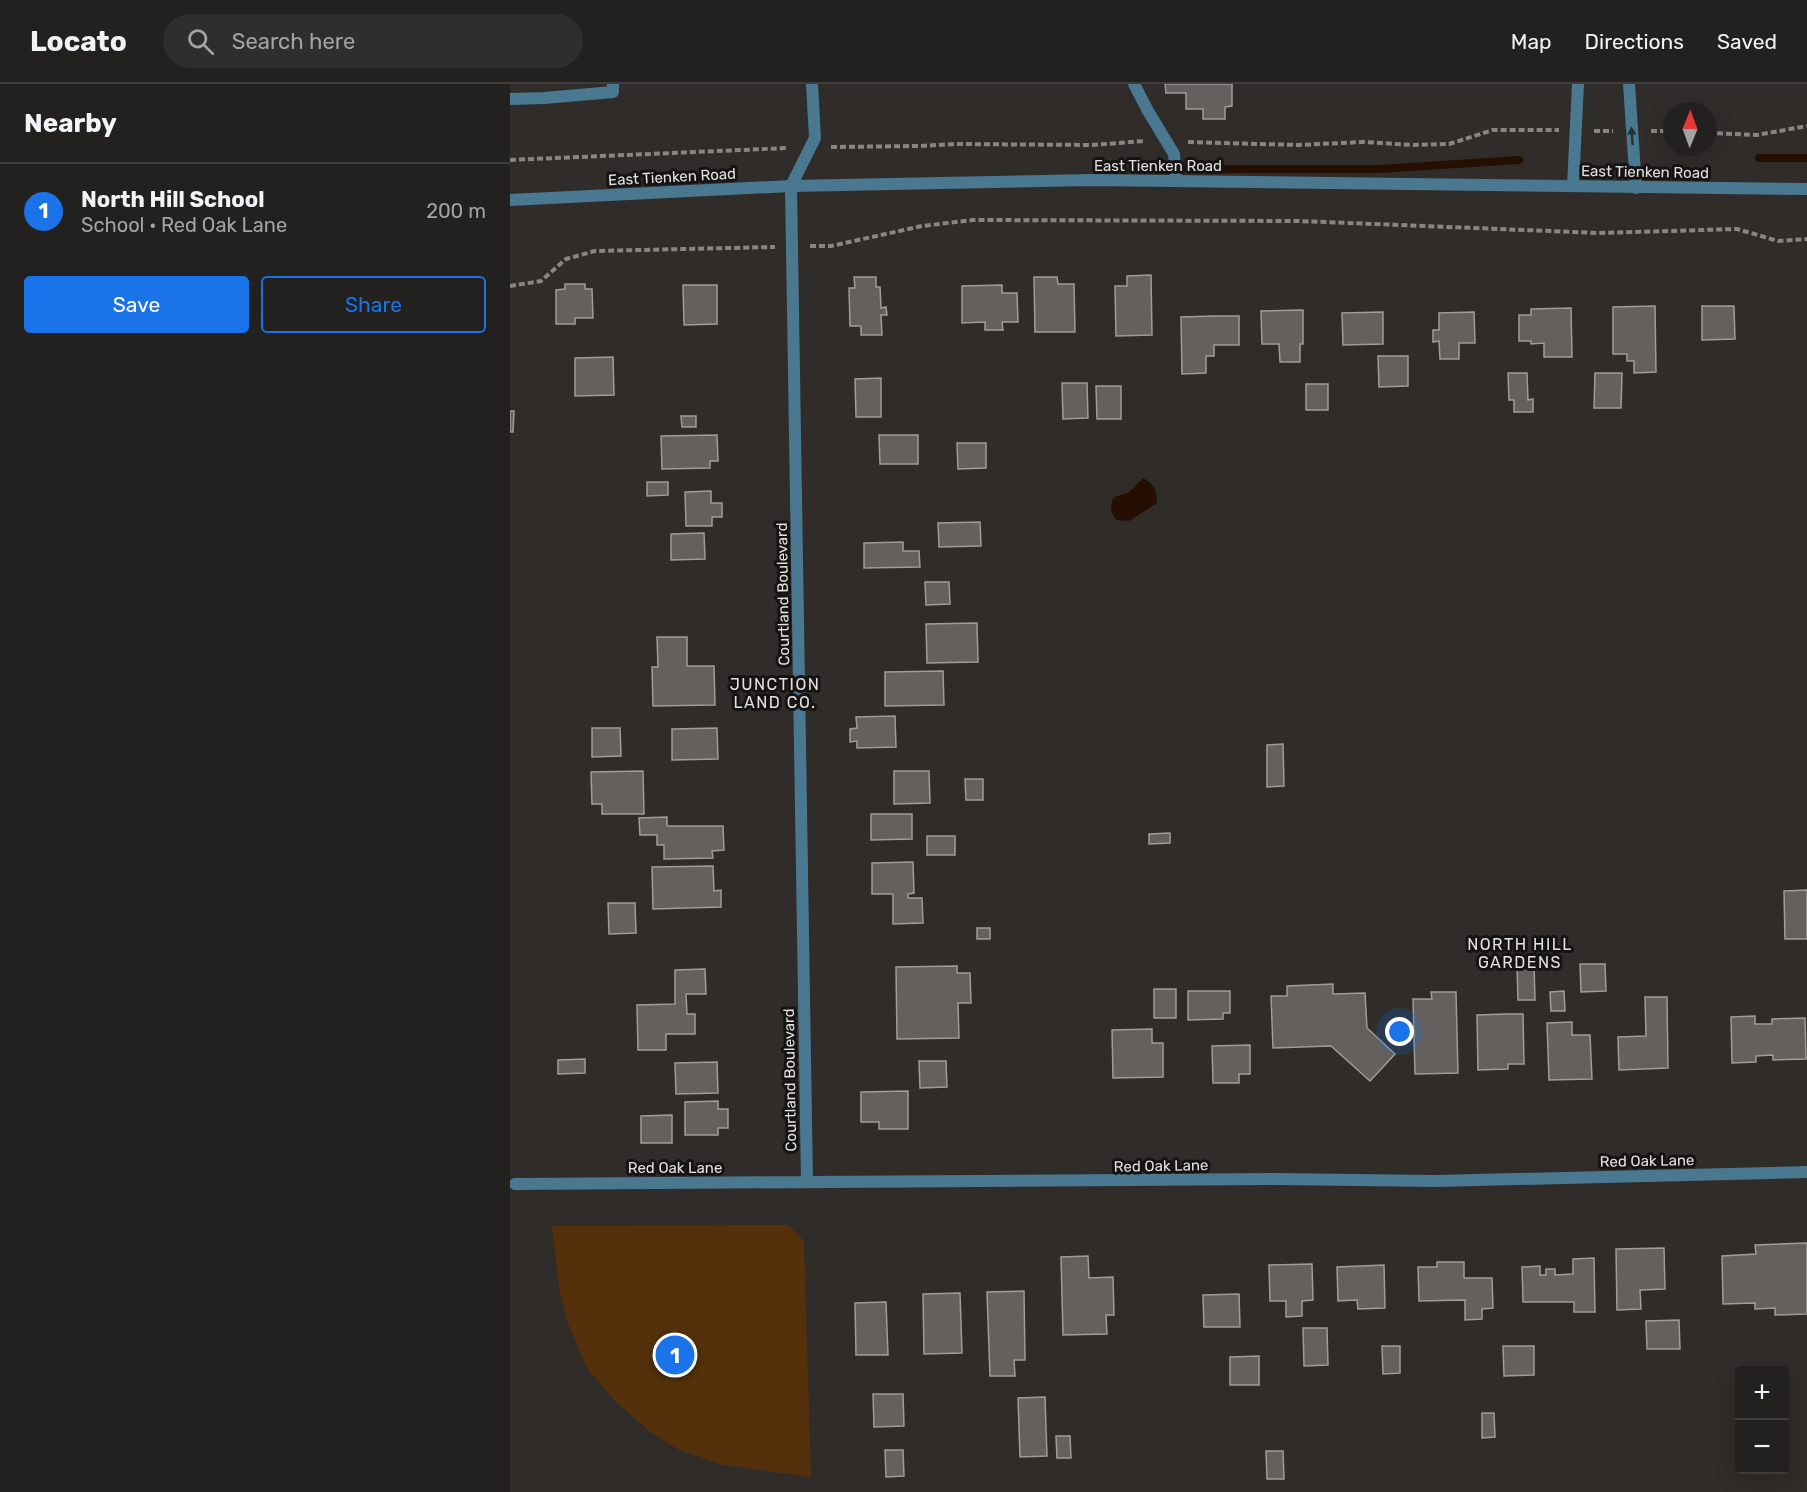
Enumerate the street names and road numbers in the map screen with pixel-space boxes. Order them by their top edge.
street label: East Tienken Road [1094,157,1222,175]
street label: East Tienken Road [1581,162,1709,182]
street label: East Tienken Road [608,165,736,189]
street label: Courtland Boulevard [773,522,793,666]
street label: Courtland Boulevard [780,1008,800,1152]
street label: Red Oak Lane [1600,1151,1694,1171]
street label: Red Oak Lane [1114,1156,1208,1176]
street label: Red Oak Lane [628,1159,722,1177]

